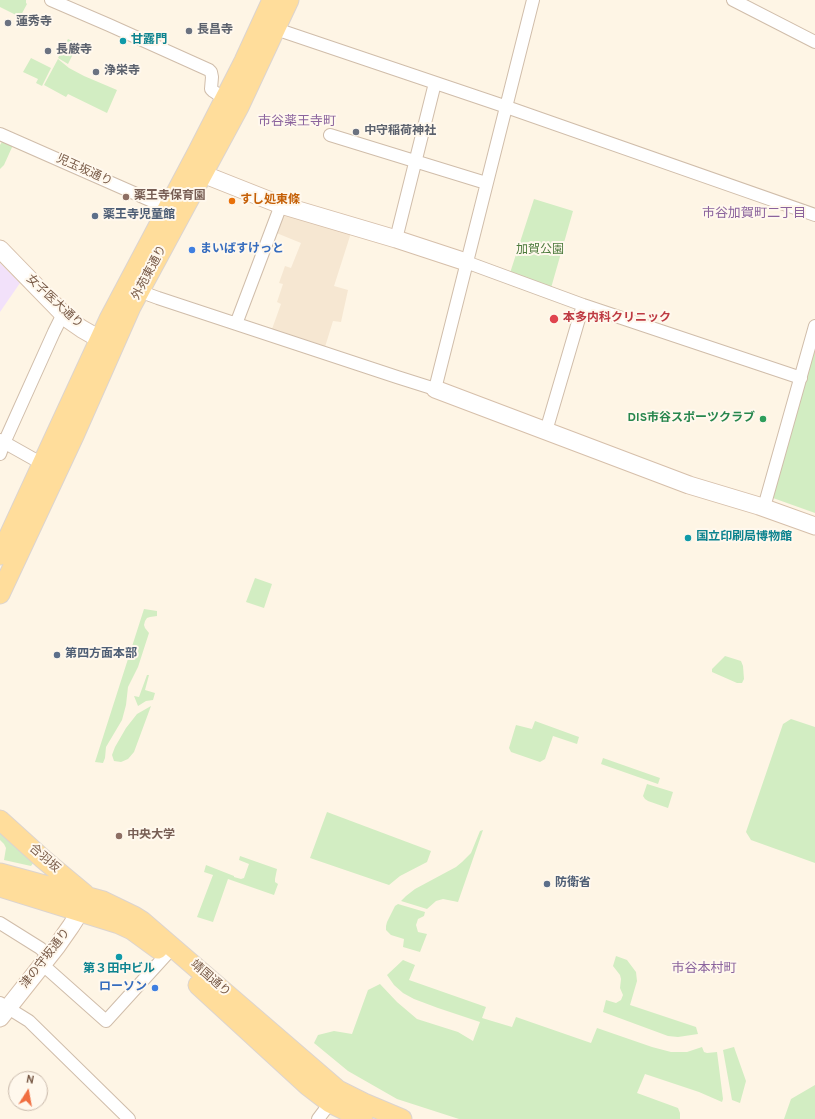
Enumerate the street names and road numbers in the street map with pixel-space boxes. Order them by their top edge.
street label: 児玉坂通り [54,152,114,190]
street label: 外苑東通り [130,243,170,303]
street label: 女子医大通り [23,272,85,332]
street label: 合羽坂 [26,842,62,876]
street label: 津の守坂通り [18,926,74,992]
street label: 靖国通り [187,958,233,1000]

